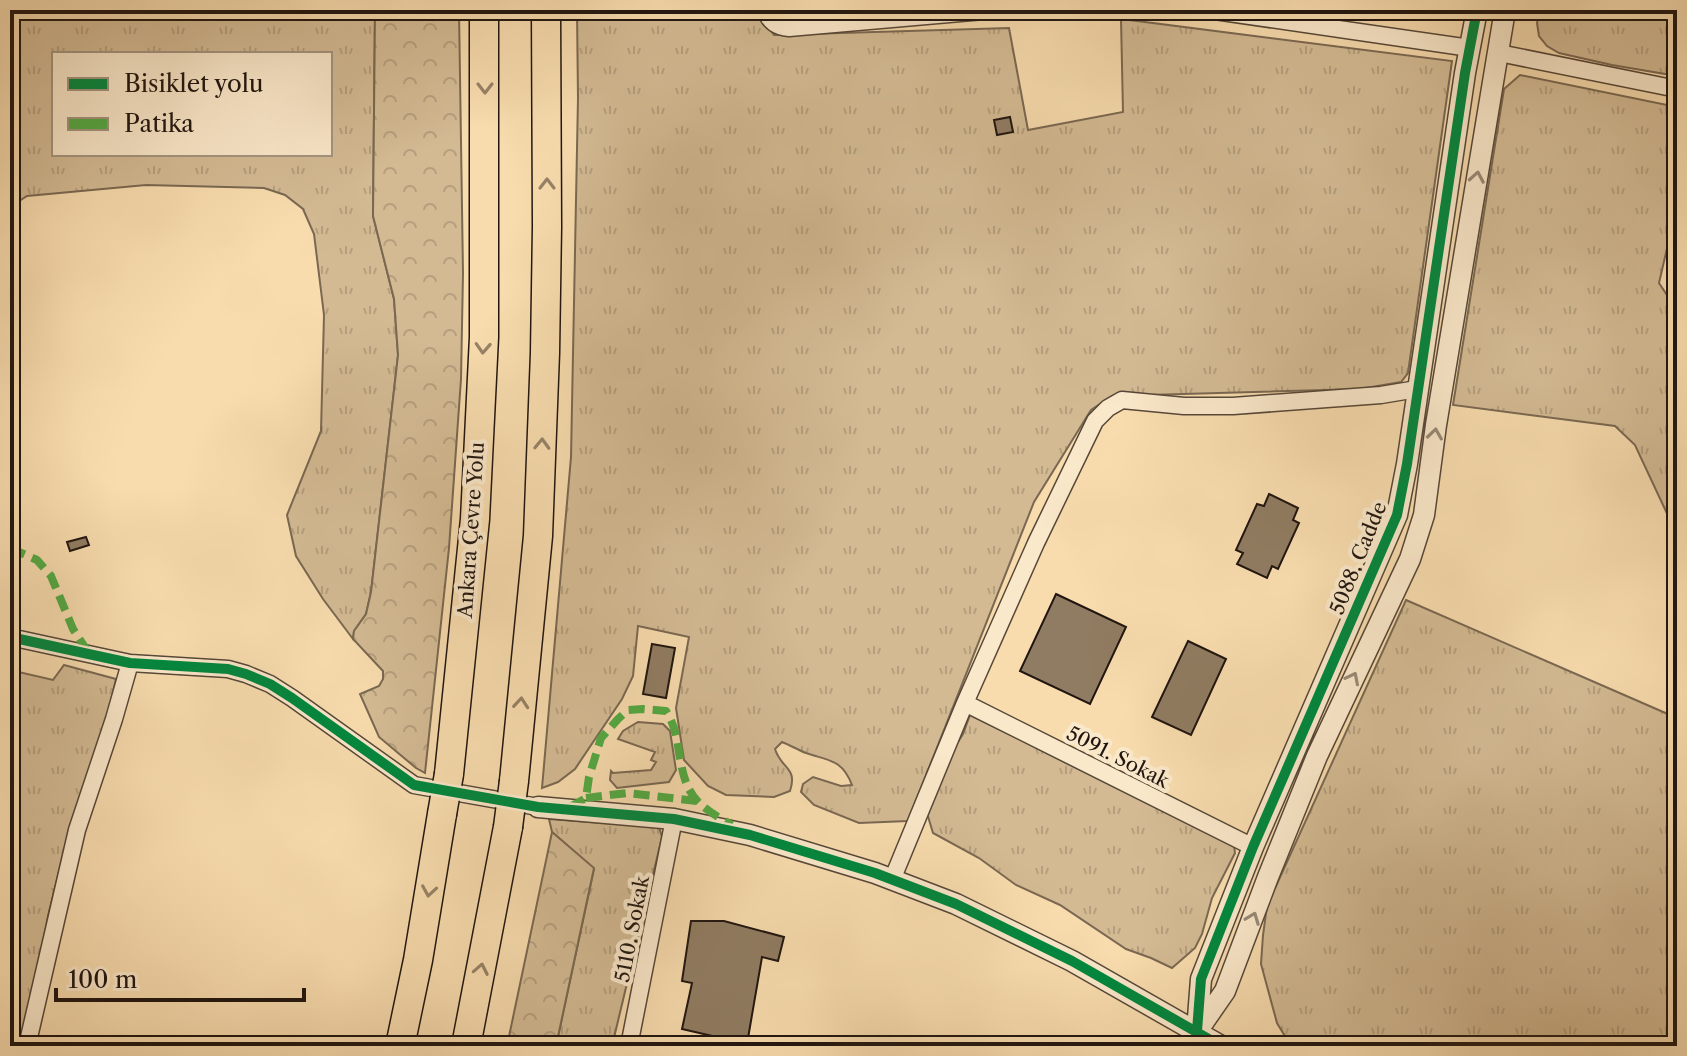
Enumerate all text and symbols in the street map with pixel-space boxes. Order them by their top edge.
legend [52,52,332,156]
text: Bisiklet yolu [124,69,264,98]
one-way arrow [476,82,494,95]
text: Patika [124,109,194,138]
one-way arrow [1468,170,1485,184]
one-way arrow [538,177,556,190]
one-way arrow [475,342,492,355]
one-way arrow [1426,427,1443,441]
one-way arrow [533,437,550,450]
street label: Ankara Çevre Yolu [453,441,489,620]
street label: 5088. Cadde [1325,498,1391,618]
one-way arrow [1344,672,1359,687]
one-way arrow [512,696,529,709]
street label: 5091. Sokak [1063,721,1175,794]
street label: 5110. Sokak [610,872,654,984]
one-way arrow [422,884,439,898]
one-way arrow [1243,912,1260,926]
scale bar [56,952,304,1002]
one-way arrow [471,963,488,976]
text: 100 m [68,965,137,994]

